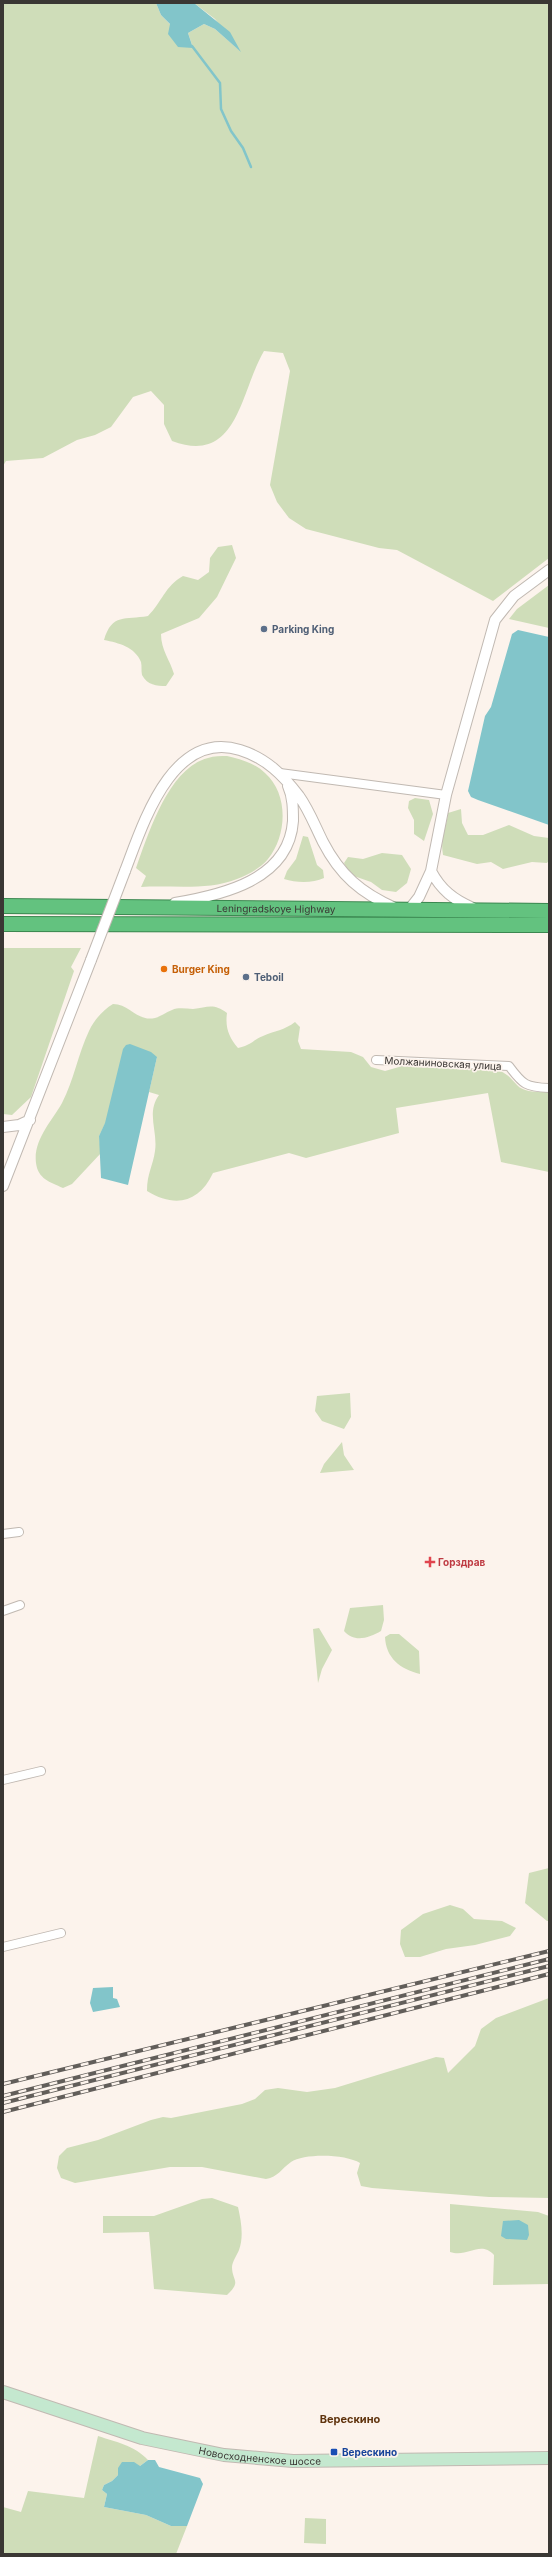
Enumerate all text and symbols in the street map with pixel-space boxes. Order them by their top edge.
place label: Parking King [272,623,334,636]
marker: Parking King [259,624,269,634]
street label: Leningradskoye Highway [216,902,336,915]
place label: Burger King [172,963,230,976]
marker: Burger King [159,964,169,974]
place label: Teboil [254,971,284,983]
marker: Teboil [241,972,251,982]
street label: Молжаниновская улица [384,1054,502,1072]
place label: Горздрав [438,1556,486,1568]
marker: Горздрав [425,1557,435,1567]
district label: Верескино [320,2412,381,2426]
street label: Новосходненское шоссе [198,2444,321,2467]
place label: Верескино [342,2446,397,2458]
marker: Верескино [329,2447,339,2457]

